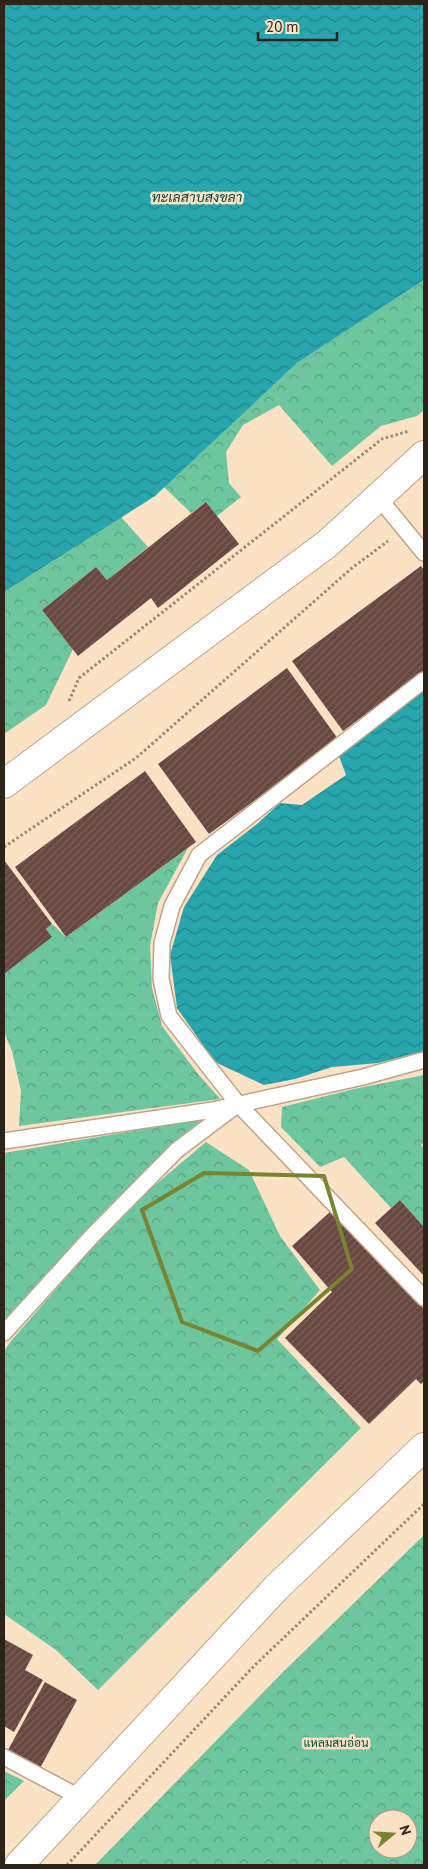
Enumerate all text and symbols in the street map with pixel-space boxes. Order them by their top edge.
scale bar [258,10,337,42]
text: 20 m [266,17,299,36]
water label: ทะเลสาบสงขลา [152,188,243,206]
park label: แหลมสนอ่อน [303,1735,369,1750]
north arrow [368,1809,418,1859]
text: N [395,1823,415,1837]

